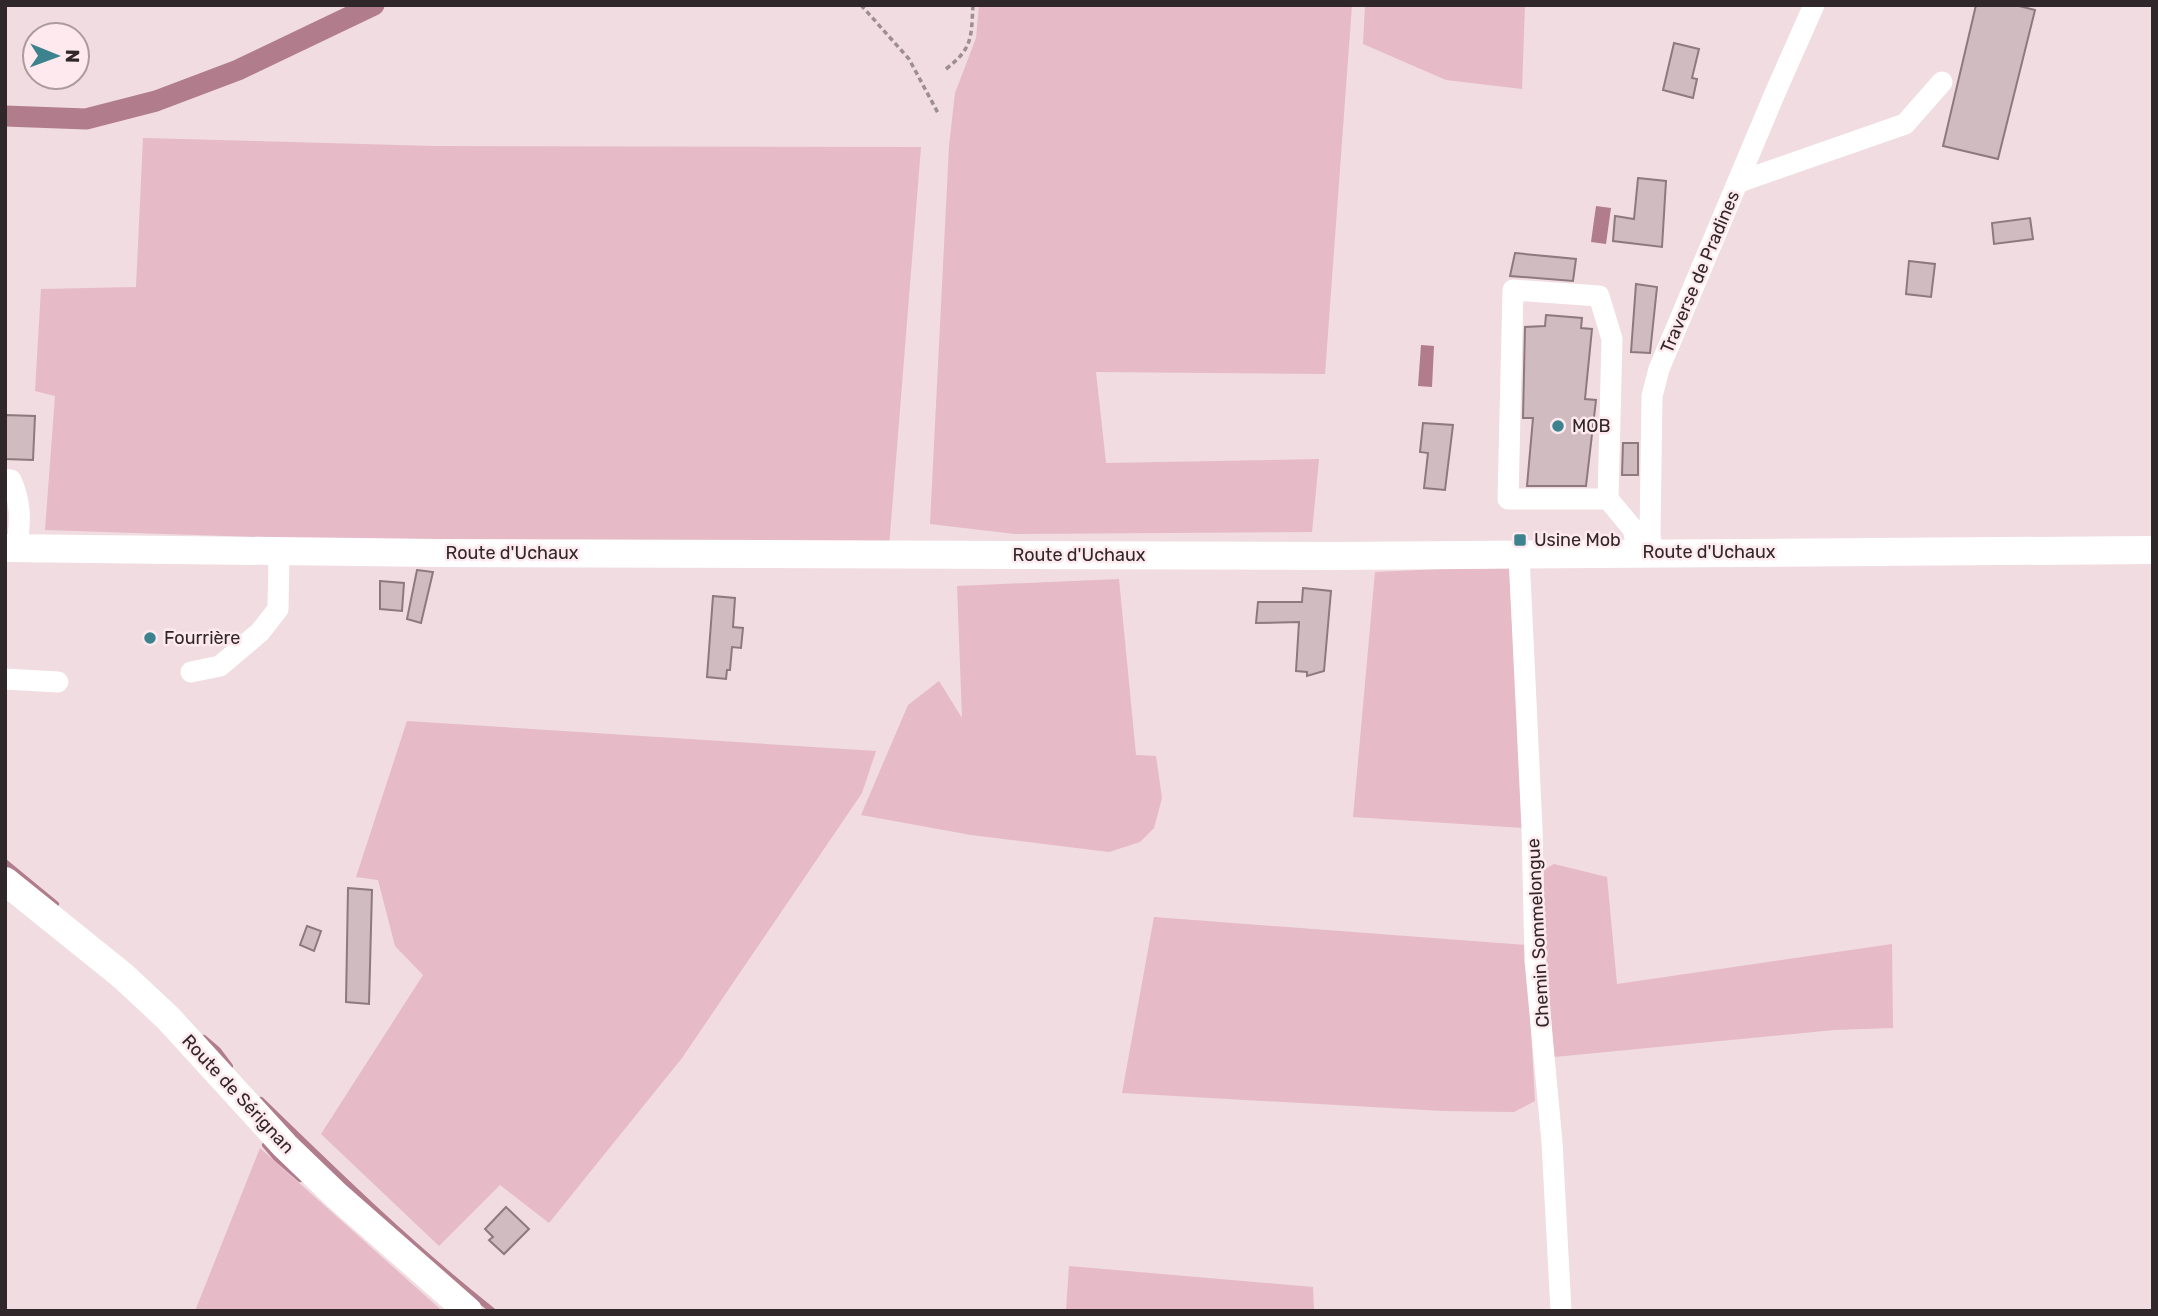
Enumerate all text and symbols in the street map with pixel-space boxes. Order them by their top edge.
north arrow [21,21,91,91]
text: N [61,49,84,63]
street label: Traverse de Pradines [1656,188,1744,356]
place label: MOB [1572,415,1611,437]
marker: MOB [1550,418,1566,434]
place label: Usine Mob [1534,529,1621,551]
marker: Usine Mob [1512,532,1528,548]
street label: Route d'Uchaux [1643,541,1776,563]
street label: Route d'Uchaux [446,542,579,564]
street label: Route d'Uchaux [1013,544,1146,566]
place label: Fourrière [164,627,240,649]
marker: Fourrière [142,630,158,646]
street label: Chemin Sommelongue [1522,838,1554,1028]
street label: Route de Sérignan [177,1030,299,1158]

